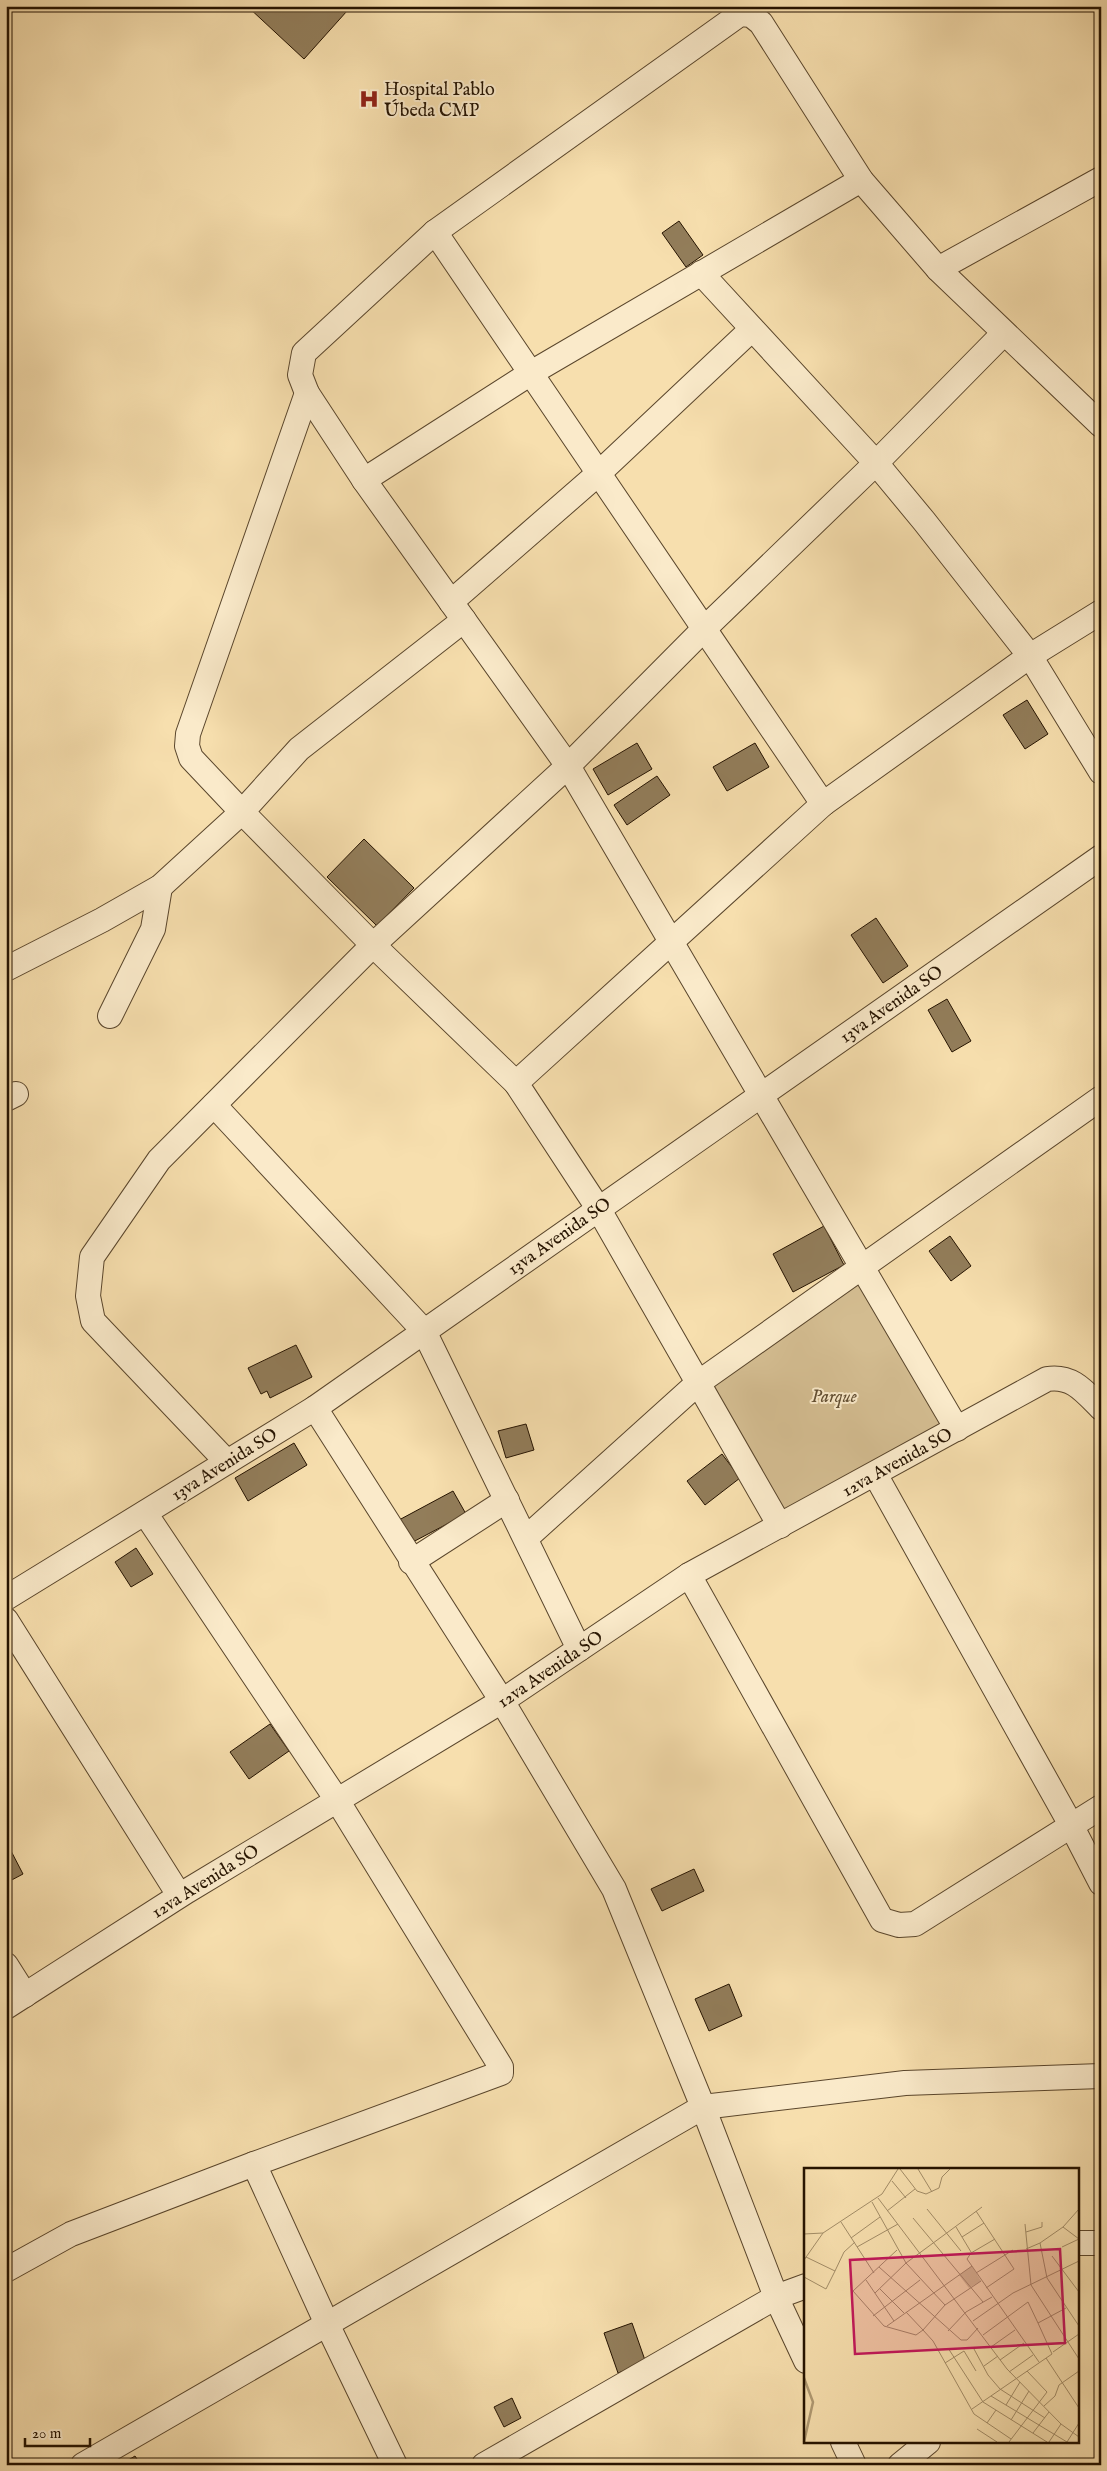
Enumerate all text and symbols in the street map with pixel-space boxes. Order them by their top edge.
place label: Hospital Pablo Úbeda CMP [384,79,495,123]
hospital icon: Hospital Pablo Úbeda CMP [358,88,380,110]
street label: 13va Avenida SO [836,961,948,1049]
street label: 13va Avenida SO [504,1193,616,1281]
park label: Parque [811,1386,857,1409]
street label: 13va Avenida SO [167,1423,282,1507]
street label: 12va Avenida SO [839,1424,957,1503]
street label: 12va Avenida SO [494,1626,608,1714]
street label: 12va Avenida SO [148,1840,264,1924]
inset map [804,2168,1080,2444]
scale bar [25,2416,90,2448]
text: 20 m [32,2424,62,2443]

